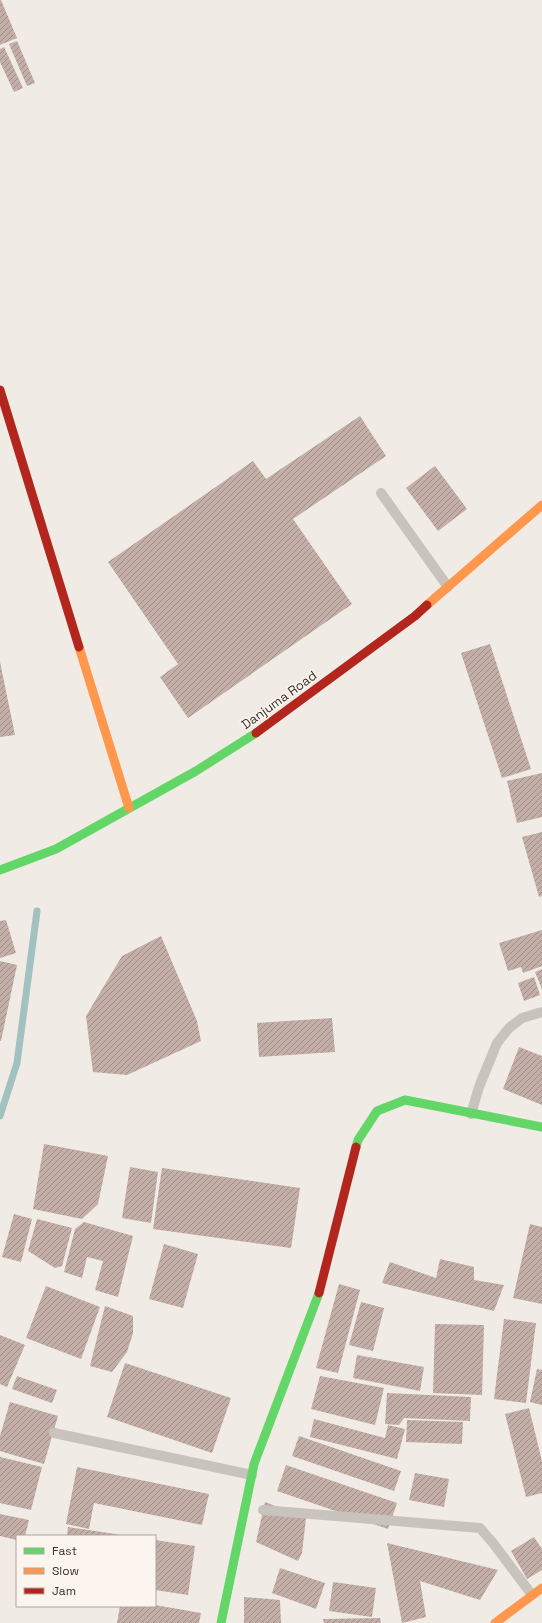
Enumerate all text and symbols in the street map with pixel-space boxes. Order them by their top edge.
street label: Danjuma Road [238,667,320,733]
legend [16,1535,156,1607]
text: Fast [52,1543,77,1559]
text: Slow [52,1563,79,1579]
text: Jam [52,1583,76,1599]

